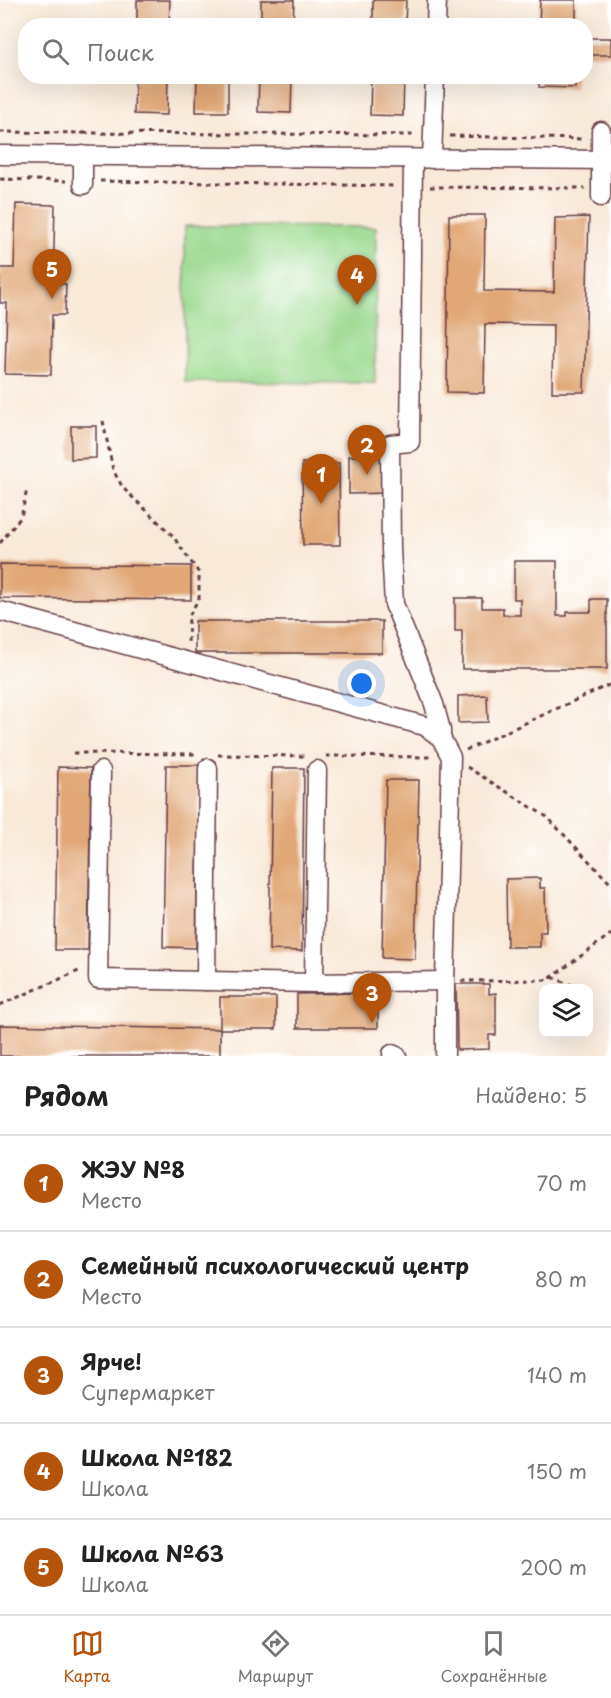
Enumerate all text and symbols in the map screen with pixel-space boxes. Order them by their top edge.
search box [18,18,593,84]
icon: search [39,35,72,68]
text: Поиск [87,35,154,68]
pin: 5 [32,250,72,299]
pin: 4 [338,256,376,305]
pin: 2 [348,426,386,475]
pin: 1 [302,454,340,504]
your location [347,669,376,698]
pin: 3 [352,974,392,1023]
map controls [539,984,593,1038]
button: layers [539,984,593,1038]
text: Рядом [24,1076,109,1115]
text: Найдено: 5 [476,1080,587,1110]
text: ЖЭУ №8 [81,1152,185,1185]
text: 1 [39,1168,48,1198]
text: 70 m [537,1168,587,1198]
text: Место [81,1185,142,1215]
text: Семейный психологический центр [81,1248,469,1281]
text: 2 [36,1264,51,1294]
text: 80 m [535,1264,587,1294]
text: Место [81,1281,142,1311]
text: Ярче! [81,1344,142,1377]
text: 3 [37,1360,50,1390]
text: 140 m [527,1360,587,1390]
text: Супермаркет [81,1377,214,1407]
text: Школа №182 [81,1440,233,1473]
text: 4 [37,1456,50,1486]
text: 150 m [527,1456,587,1486]
text: Школа [81,1473,148,1503]
text: Школа №63 [81,1536,224,1569]
text: 5 [37,1552,50,1582]
text: 200 m [520,1552,587,1582]
text: Школа [81,1569,148,1599]
tab: Карта [64,1627,111,1687]
tab: Маршрут [238,1627,313,1687]
tab: Сохранённые [440,1627,547,1687]

